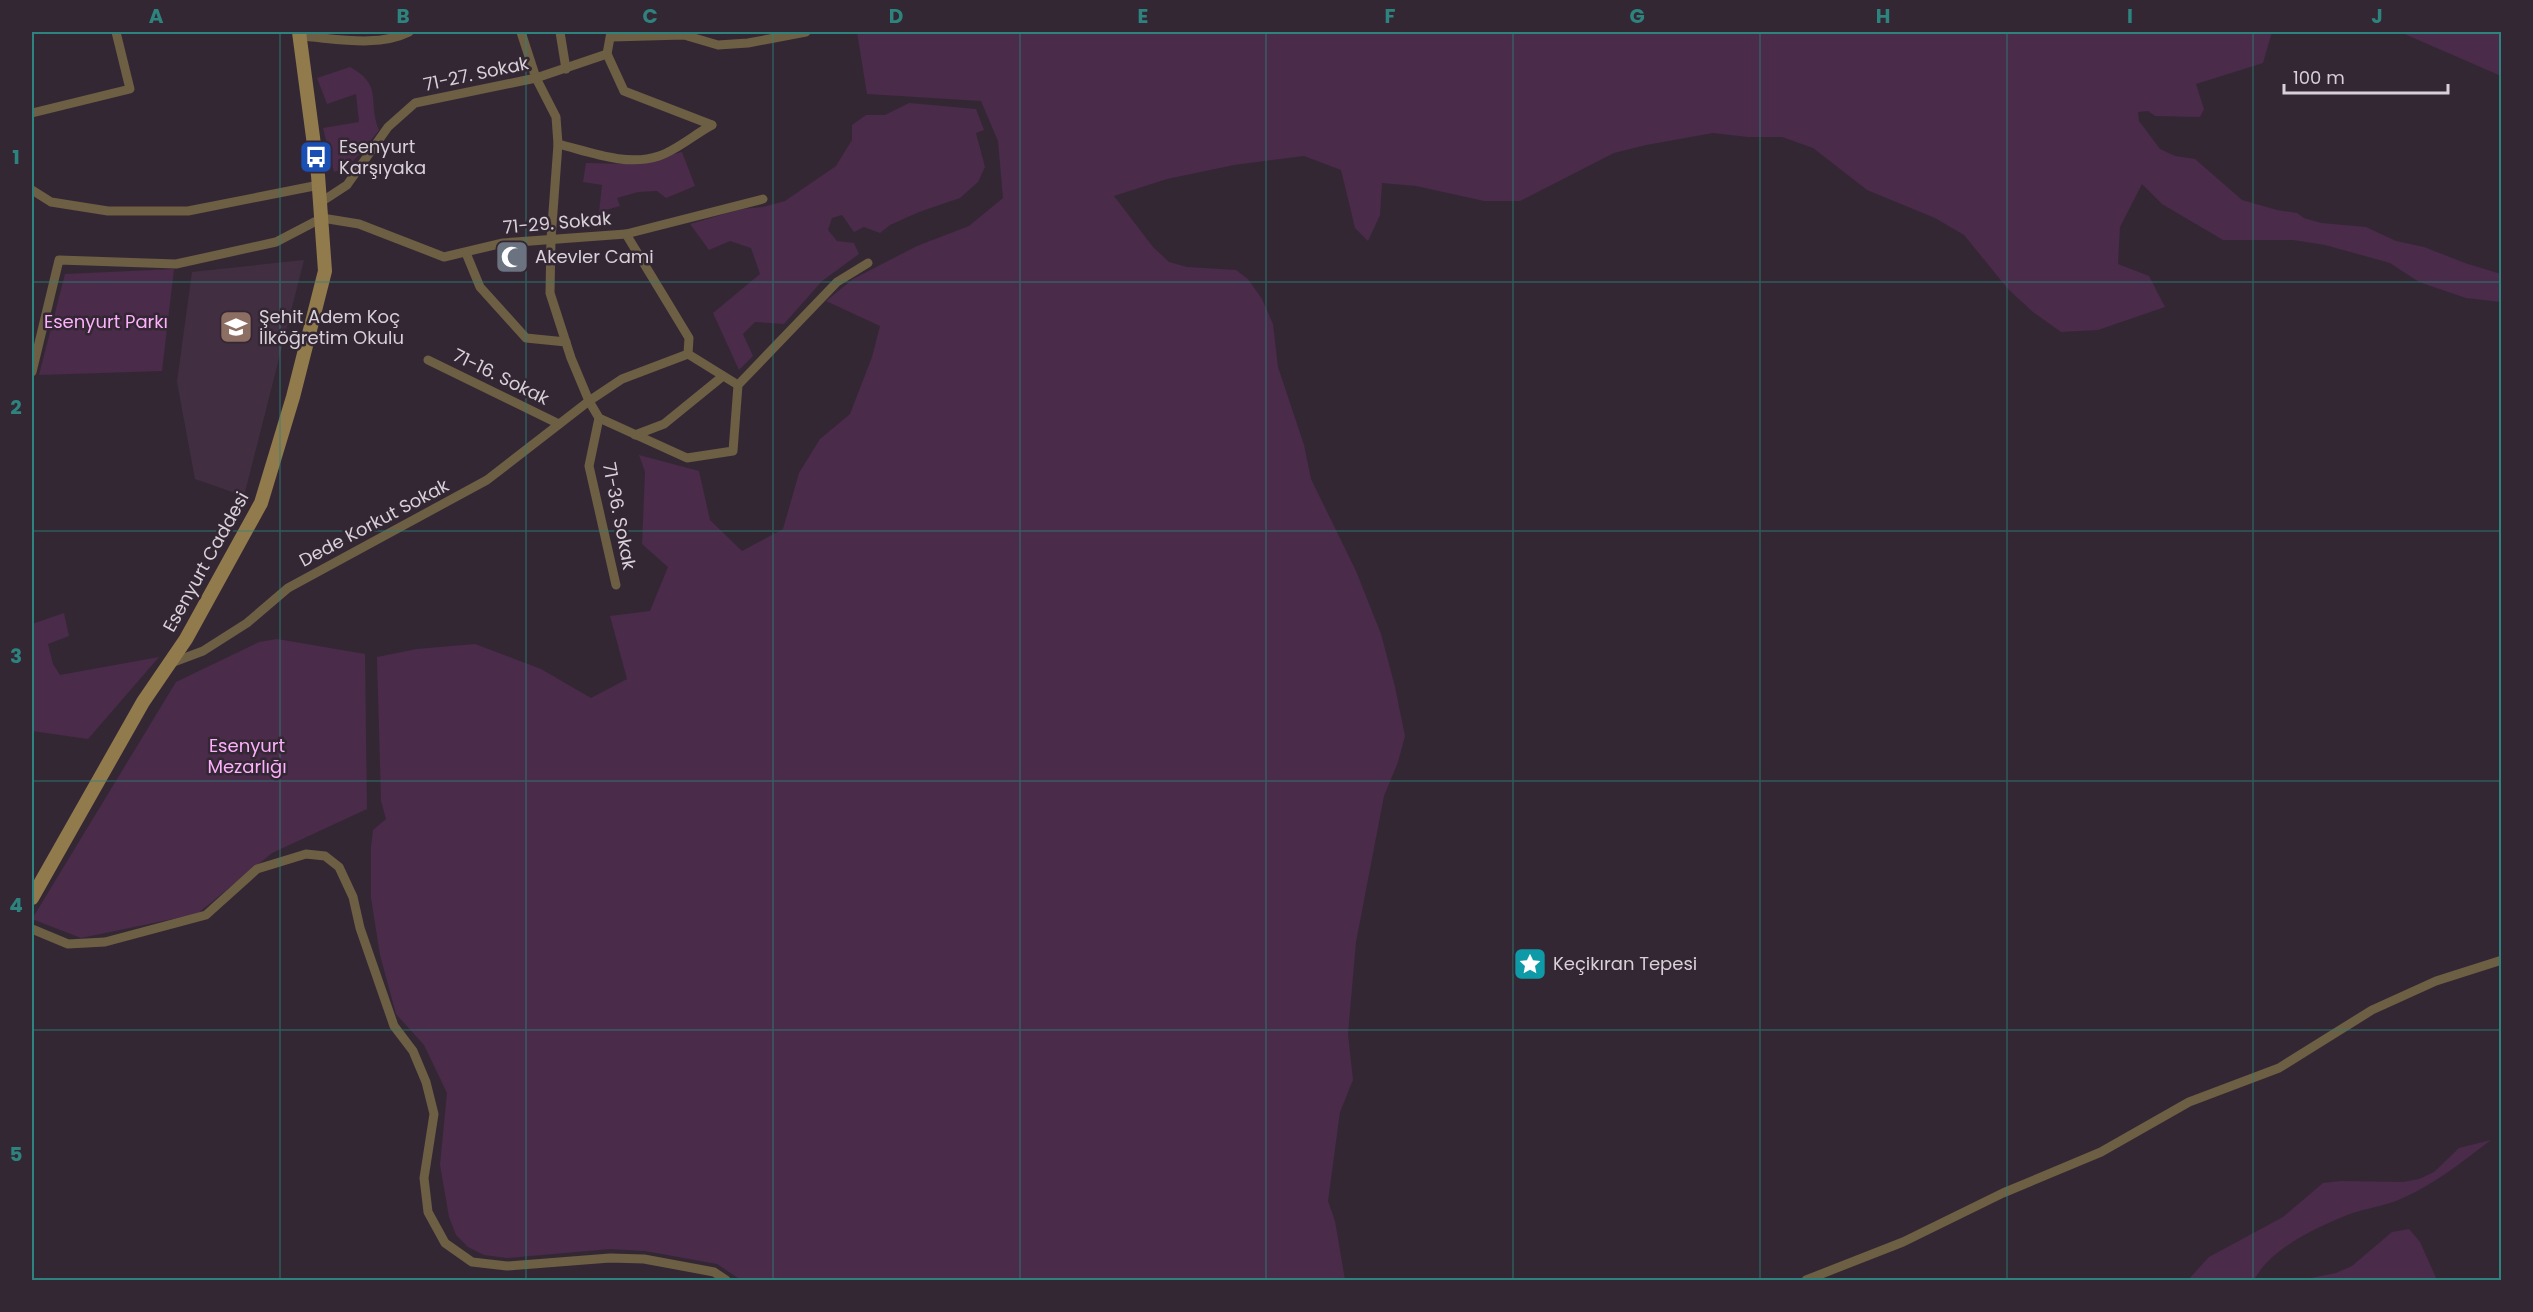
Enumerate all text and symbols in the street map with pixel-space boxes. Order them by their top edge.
text: A [149,2,164,30]
text: B [396,2,410,30]
text: C [642,2,658,30]
text: D [889,2,903,30]
text: E [1138,2,1148,30]
text: F [1385,2,1396,30]
text: G [1629,2,1645,30]
text: H [1876,2,1890,30]
text: I [2127,2,2133,30]
text: J [2371,2,2383,30]
street label: 71-27. Sokak [421,50,532,97]
scale bar [2284,57,2448,95]
text: 100 m [2293,65,2345,90]
place label: Esenyurt Karşıyaka [339,134,426,180]
bus stop icon: Esenyurt Karşıyaka [298,139,334,175]
text: 1 [12,143,20,171]
street label: 71-29. Sokak [502,205,613,240]
mosque icon: Akevler Cami [494,239,530,275]
place label: Akevler Cami [535,244,654,269]
place label: Şehit Adem Koç İlköğretim Okulu [259,304,404,350]
park label: Esenyurt Parkı [44,309,168,334]
school or university icon: Şehit Adem Koç İlköğretim Okulu [218,309,254,345]
street label: 71-16. Sokak [449,343,554,411]
text: 2 [10,393,22,421]
street label: 71-36. Sokak [597,460,642,572]
street label: Dede Korkut Sokak [295,472,454,573]
street label: Esenyurt Caddesi [157,487,254,636]
text: 3 [10,642,22,670]
park label: Esenyurt Mezarlığı [207,733,287,779]
text: 4 [9,891,23,919]
place icon: Keçikıran Tepesi [1512,946,1548,982]
place label: Keçikıran Tepesi [1553,951,1697,976]
text: 5 [10,1140,23,1168]

